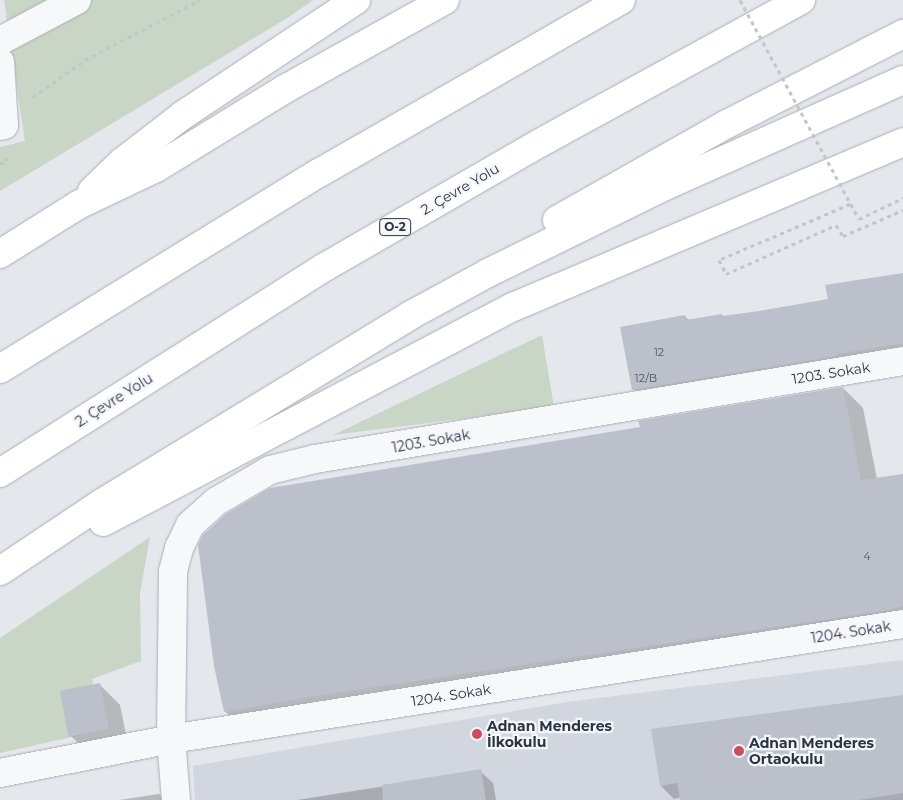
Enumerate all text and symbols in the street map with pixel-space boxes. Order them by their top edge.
street label: 2. Çevre Yolu [418,160,502,218]
road number: O-2 [379,218,411,236]
house number: 12 [654,345,664,359]
street label: 1203. Sokak [791,359,871,387]
street label: 2. Çevre Yolu [72,370,156,430]
house number: 12/B [635,371,657,385]
street label: 1203. Sokak [391,426,471,456]
house number: 4 [863,549,871,563]
street label: 1204. Sokak [810,617,892,647]
street label: 1204. Sokak [410,680,492,710]
place label: Adnan Menderes İlkokulu [487,718,612,750]
marker: Adnan Menderes İlkokulu [471,728,483,740]
place label: Adnan Menderes Ortaokulu [749,735,874,768]
marker: Adnan Menderes Ortaokulu [733,745,745,757]

